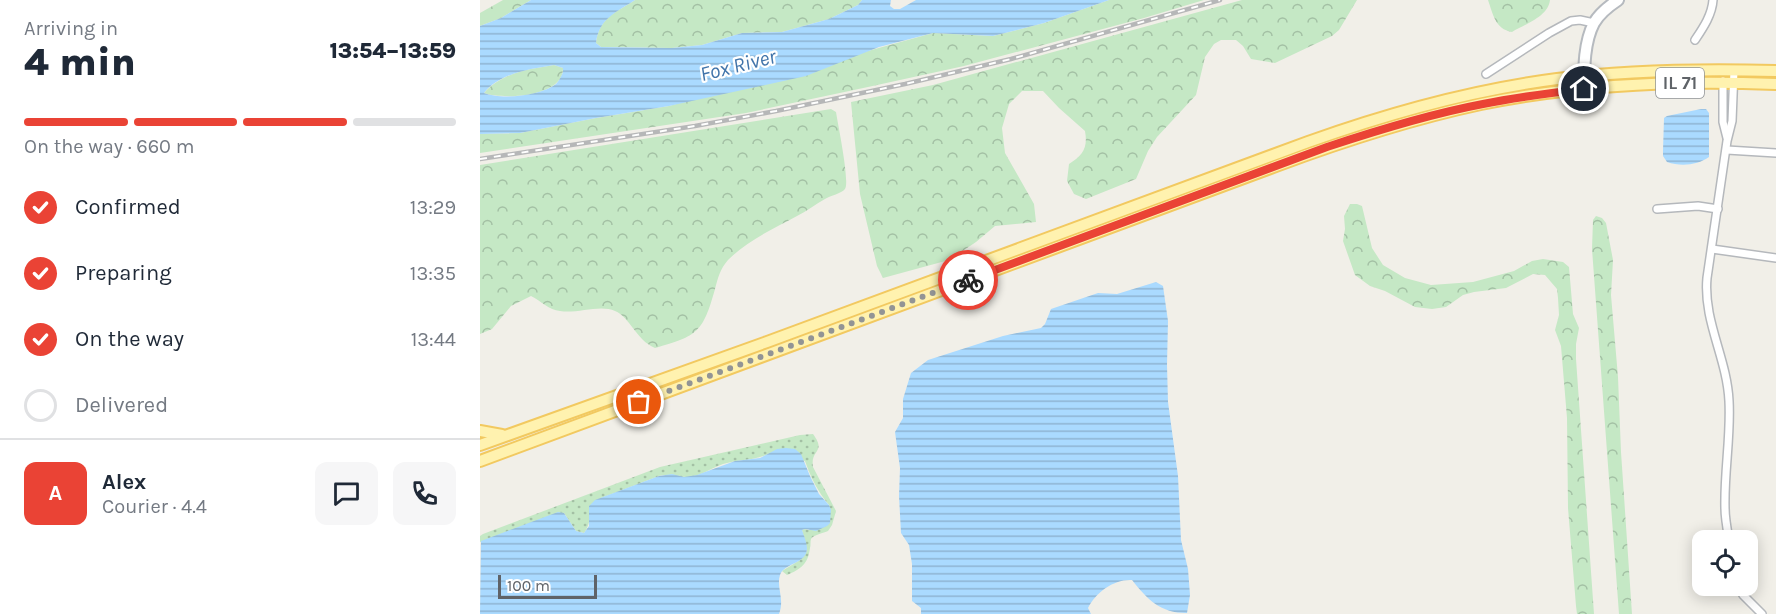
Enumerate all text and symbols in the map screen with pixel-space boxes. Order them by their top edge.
text: Arriving in [24,17,118,40]
text: 13:54–13:59 [329,38,456,64]
text: 4 min [24,39,136,85]
water label: Fox River [697,44,779,86]
pin [1558,63,1609,114]
road number: IL 71 [1656,68,1704,98]
icon: home [1567,72,1600,105]
text: On the way · 660 m [24,135,194,158]
icon: check [24,191,57,224]
text: Confirmed [75,194,181,220]
text: 13:29 [410,196,456,219]
courier [938,250,998,310]
icon: check [24,257,57,290]
text: Preparing [75,260,172,286]
text: 13:35 [410,262,456,285]
icon: bike [952,264,985,297]
icon: check [24,323,57,356]
text: On the way [75,326,184,352]
text: 13:44 [411,328,456,351]
pin [613,376,664,427]
icon: bag [622,385,655,418]
text: Delivered [75,392,168,418]
button: chat [315,462,378,525]
button: phone [393,462,456,525]
text: Alex [102,469,146,495]
text: A [49,480,62,506]
text: Courier · 4.4 [102,495,207,518]
map controls [1692,530,1758,596]
button: locate [1692,530,1758,596]
scale bar [498,572,597,600]
text: 100 m [507,576,550,595]

